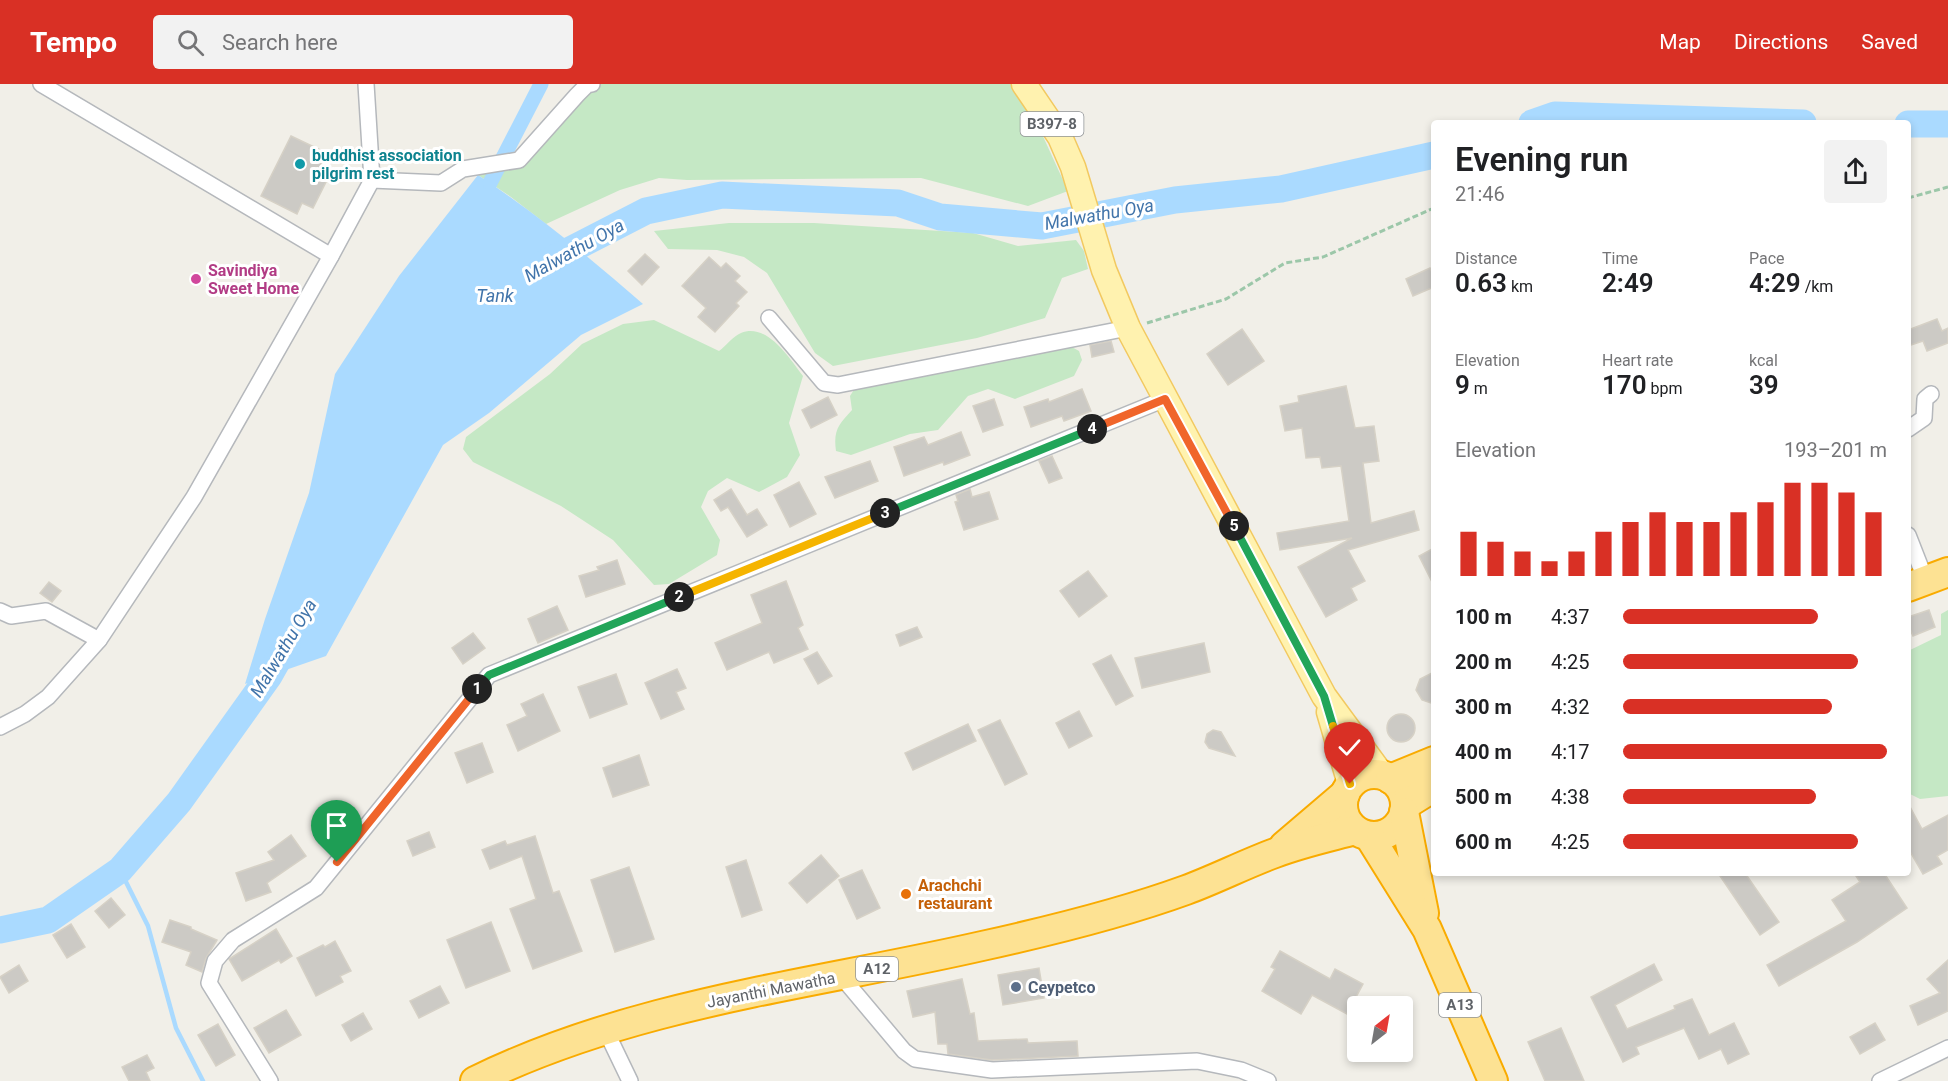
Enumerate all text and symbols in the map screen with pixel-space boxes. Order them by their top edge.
search box [153,15,573,69]
text: Tempo [30,26,117,59]
icon: search [174,26,207,59]
text: Search here [222,30,338,55]
text: Map [1659,30,1701,54]
text: Directions [1734,30,1828,54]
text: Saved [1861,30,1918,54]
road number: B397-8 [1020,112,1084,136]
text: Evening run [1455,140,1628,179]
button: share [1824,140,1887,203]
place label: buddhist association pilgrim rest [312,146,462,183]
marker: buddhist association pilgrim rest [293,157,307,171]
text: 21:46 [1455,182,1505,206]
water label: Malwathu Oya [1043,194,1155,234]
water label: Malwathu Oya [521,214,627,286]
text: Distance [1455,249,1517,268]
text: Time [1602,249,1638,268]
text: Pace [1749,249,1785,268]
place label: Savindiya Sweet Home [208,261,299,298]
text: 0.63 [1455,268,1507,298]
text: 2:49 [1602,268,1654,298]
text: 4:29 [1749,268,1801,298]
marker: Savindiya Sweet Home [189,272,203,286]
text: km [1507,277,1533,296]
text: /km [1801,277,1833,296]
water label: Tank [476,285,515,306]
text: Elevation [1455,351,1520,370]
text: Heart rate [1602,351,1673,370]
text: kcal [1749,351,1778,370]
text: 9 [1455,370,1470,400]
text: 170 [1602,370,1647,400]
text: 39 [1749,370,1779,400]
text: m [1470,379,1488,398]
text: bpm [1647,379,1683,398]
pin: 4 [1077,414,1107,444]
text: 4 [1087,419,1097,438]
text: Elevation [1455,438,1536,462]
text: 193–201 m [1784,438,1887,462]
pin: 3 [870,498,900,528]
text: 3 [880,503,890,522]
pin: 5 [1219,511,1249,541]
text: 5 [1229,516,1239,535]
pin: 2 [664,582,694,612]
text: 2 [674,587,684,606]
water label: Malwathu Oya [246,595,320,701]
text: 100 m [1455,605,1512,629]
text: 4:37 [1551,605,1590,629]
text: 200 m [1455,650,1512,674]
text: 4:25 [1551,650,1590,674]
pin: 1 [462,674,492,704]
text: 1 [472,679,482,698]
text: 300 m [1455,695,1512,719]
text: 4:32 [1551,695,1590,719]
pin [1324,722,1375,784]
icon: check [1333,731,1366,764]
text: 400 m [1455,740,1512,764]
text: 4:17 [1551,740,1590,764]
text: 500 m [1455,785,1512,809]
text: 4:38 [1551,785,1590,809]
pin [311,800,362,862]
icon: arrive [320,809,353,842]
text: 600 m [1455,830,1512,854]
text: 4:25 [1551,830,1590,854]
place label: Arachchi restaurant [918,876,993,913]
marker: Arachchi restaurant [899,887,913,901]
road number: A12 [856,957,898,981]
street label: Jayanthi Mawatha [705,968,837,1012]
place label: Ceypetco [1028,978,1095,997]
marker: Ceypetco [1009,980,1023,994]
road number: A13 [1439,993,1481,1017]
north arrow [1347,996,1413,1062]
map controls [1347,996,1413,1062]

